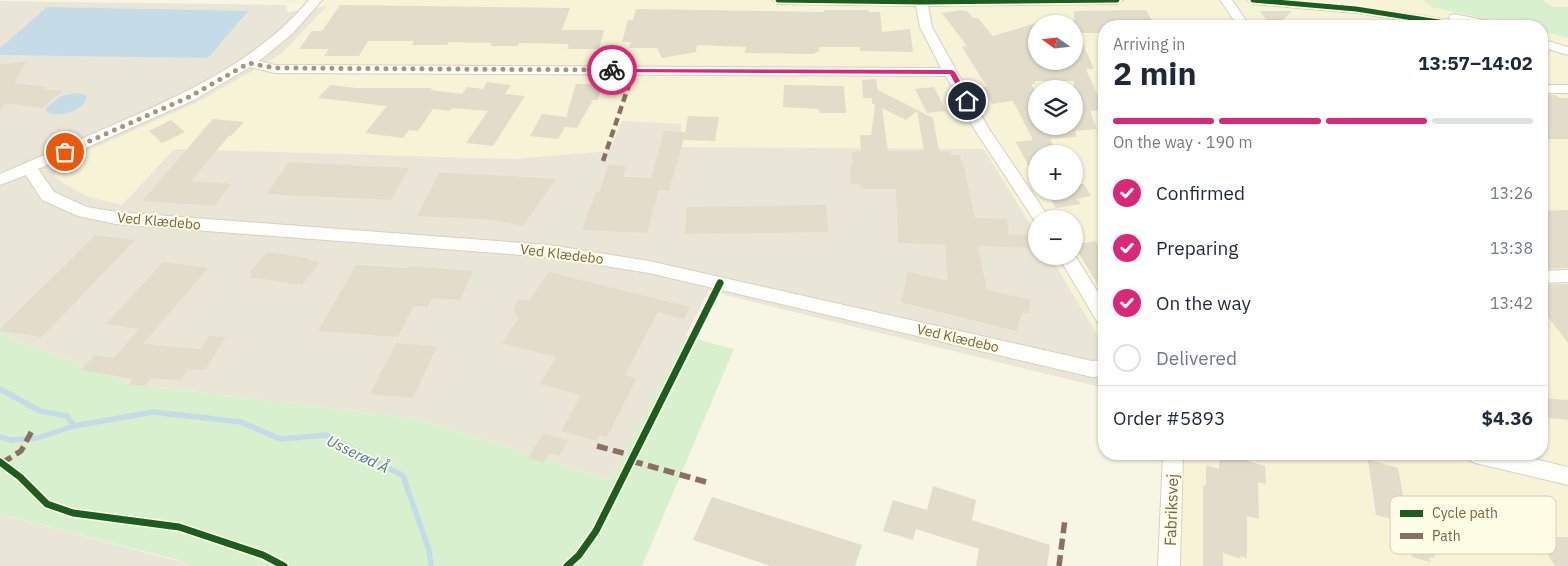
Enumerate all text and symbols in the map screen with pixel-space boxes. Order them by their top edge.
north arrow [1028,15,1082,70]
map controls [1028,15,1083,265]
text: Arriving in [1113,34,1185,54]
courier [587,45,637,95]
text: 13:57–14:02 [1418,51,1533,75]
text: 2 min [1113,52,1197,94]
icon: bike [598,56,626,84]
pin [946,80,988,122]
button: layers [1028,80,1083,135]
icon: home [953,87,981,115]
pin [44,131,86,173]
text: On the way · 190 m [1113,132,1252,152]
icon: bag [51,138,79,166]
button: + [1028,145,1083,200]
icon: check [1113,179,1141,207]
text: Confirmed [1156,181,1245,205]
text: 13:26 [1490,183,1533,203]
street label: Ved Klædebo [116,208,202,234]
button: − [1028,210,1083,265]
icon: check [1113,234,1141,262]
text: Preparing [1156,236,1238,260]
text: 13:38 [1490,238,1533,258]
street label: Ved Klædebo [519,240,605,268]
icon: check [1113,289,1141,317]
text: On the way [1156,291,1251,315]
text: 13:42 [1490,293,1533,313]
street label: Ved Klædebo [915,320,1001,356]
text: Delivered [1156,346,1237,370]
text: Order #5893 [1113,406,1225,430]
text: $4.36 [1481,406,1533,430]
water label: Usserød Å [324,431,392,477]
street label: Fabriksvej [1160,473,1182,547]
legend [1390,496,1556,554]
text: Cycle path [1432,504,1498,522]
text: Path [1432,527,1461,545]

